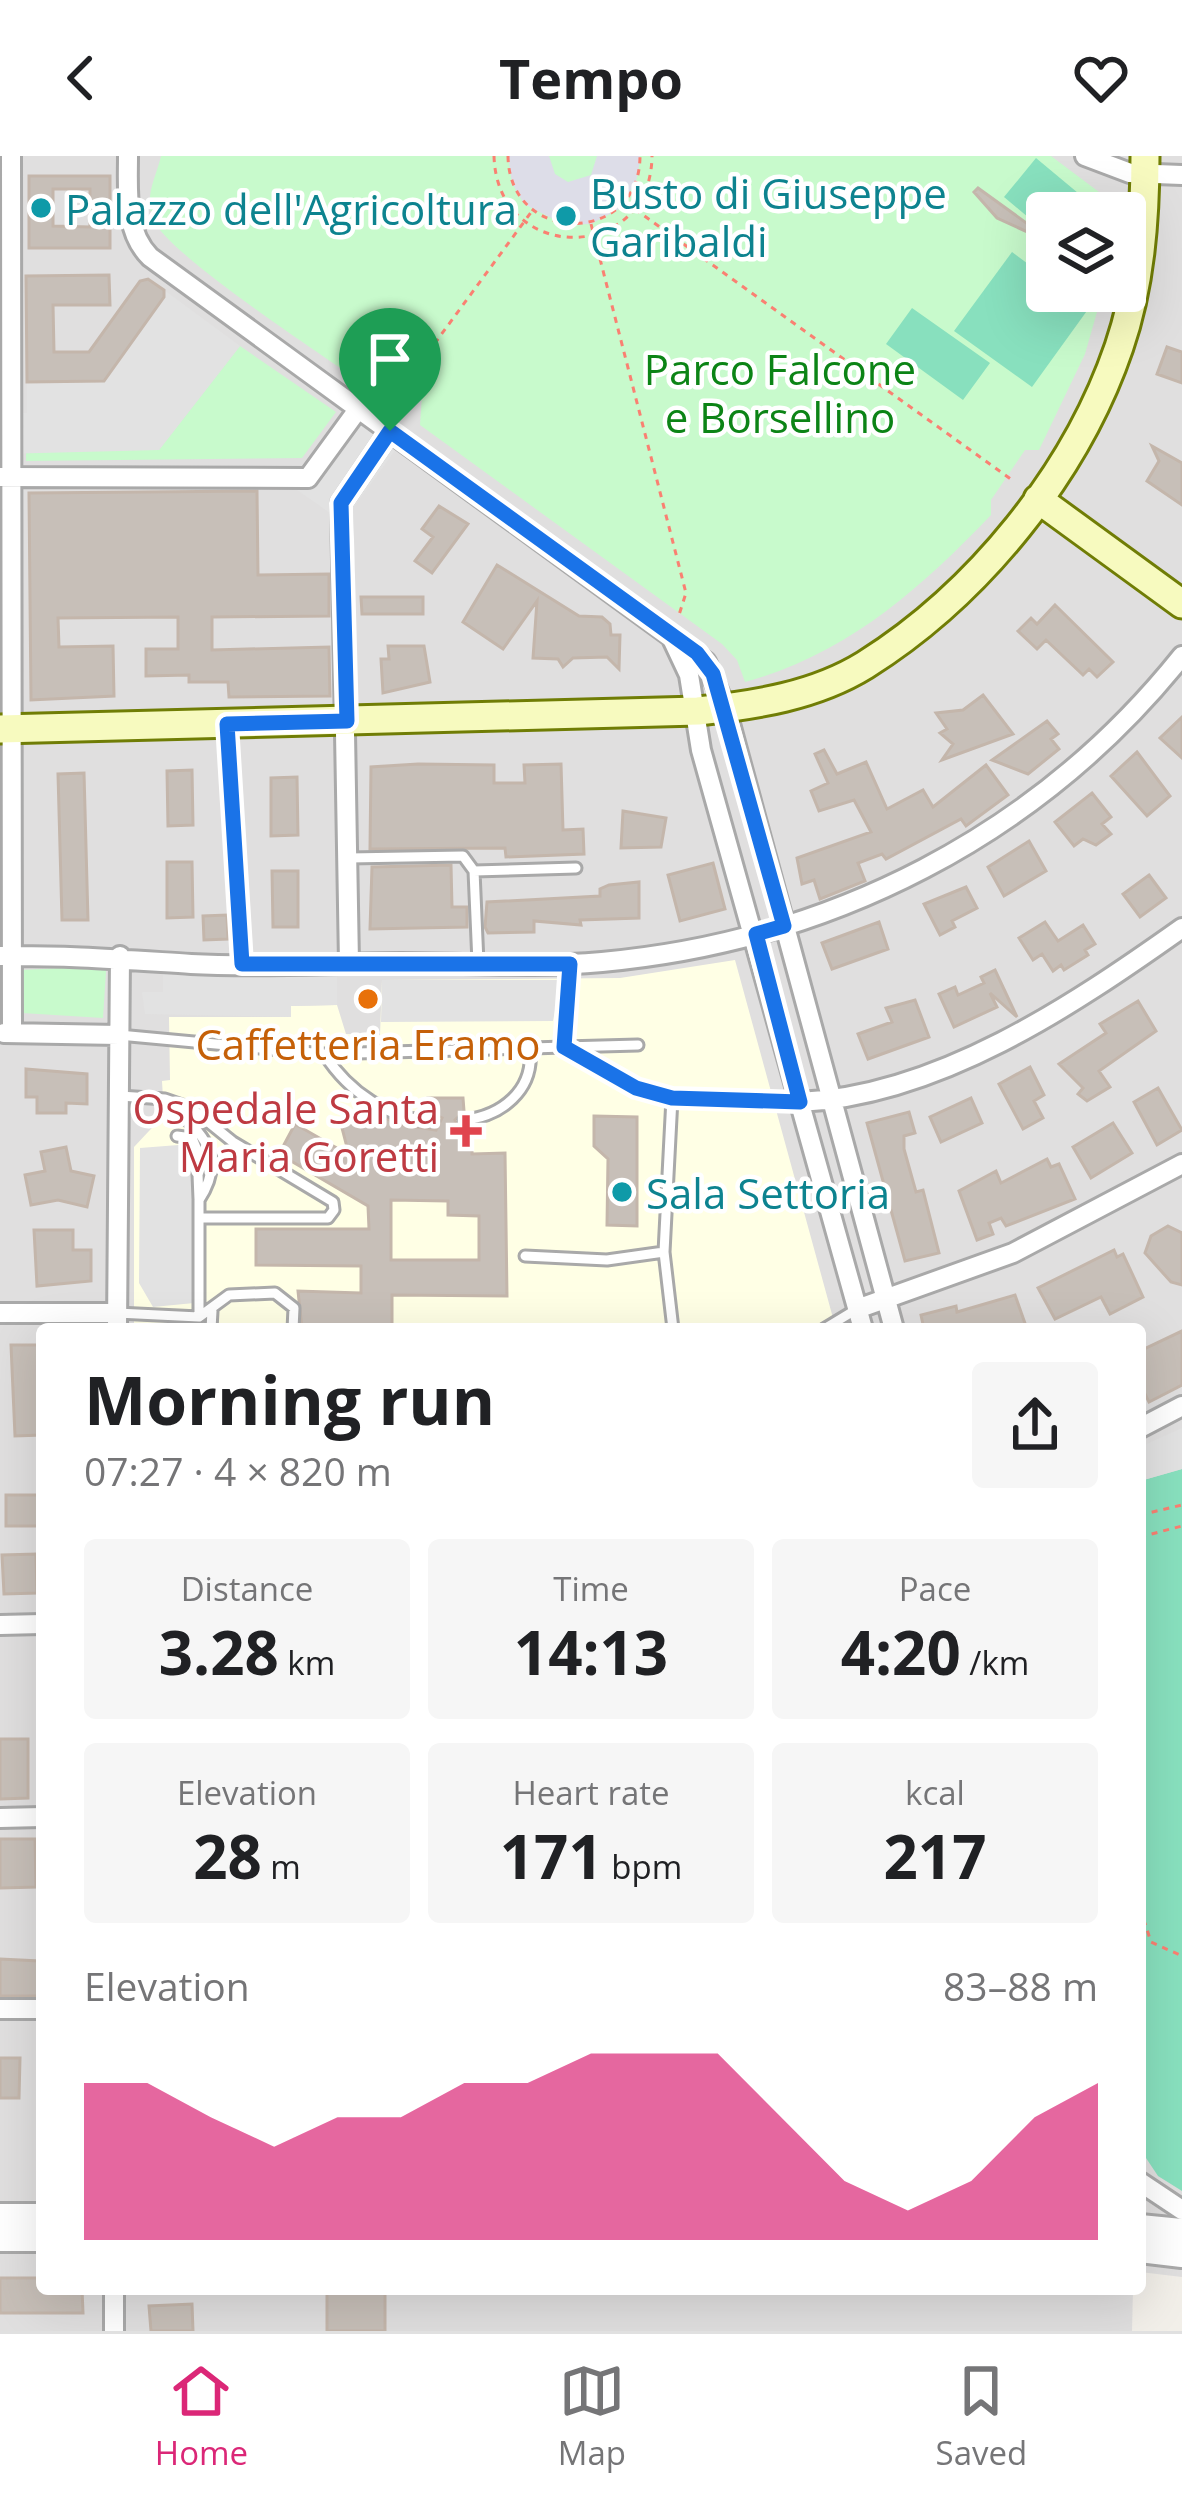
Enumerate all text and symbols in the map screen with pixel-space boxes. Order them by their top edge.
text: Tempo [499,41,683,115]
icon: back [48,45,114,111]
icon: heart [1068,45,1134,111]
place label: Busto di Giuseppe Garibaldi [590,164,947,269]
place label: Palazzo dell'Agricoltura [65,180,517,237]
map controls [1026,192,1146,312]
button: layers [1026,192,1146,312]
marker: Palazzo dell'Agricoltura [28,195,54,221]
marker: Busto di Giuseppe Garibaldi [553,203,579,229]
pin [339,308,441,431]
icon: arrive [357,326,423,392]
park label: Parco Falcone e Borsellino [644,340,916,445]
marker: Caffetteria Eramo [355,986,381,1012]
place label: Caffetteria Eramo [195,1015,541,1072]
place label: Ospedale Santa Maria Goretti [132,1079,439,1184]
marker: Ospedale Santa Maria Goretti [450,1115,482,1147]
place label: Sala Settoria [646,1164,890,1221]
marker: Sala Settoria [609,1179,635,1205]
text: Morning run [84,1354,495,1444]
button: share [972,1362,1098,1488]
text: 07:27 · 4 × 820 m [84,1444,392,1497]
text: Distance [181,1566,313,1611]
text: Time [553,1566,629,1611]
text: Pace [899,1566,971,1611]
text: 3.28 [159,1611,279,1693]
text: 14:13 [514,1611,668,1693]
text: 4:20 [841,1611,961,1693]
text: km [279,1640,335,1685]
text: /km [961,1640,1029,1685]
text: Elevation [177,1770,317,1815]
text: Heart rate [512,1770,670,1815]
text: kcal [905,1770,965,1815]
text: 28 [193,1815,262,1897]
text: 171 [500,1815,603,1897]
text: 217 [884,1815,986,1897]
text: m [262,1844,301,1889]
text: bpm [603,1844,682,1889]
text: Elevation [84,1959,250,2012]
text: 83–88 m [943,1959,1098,2012]
tab: Home [155,2358,248,2475]
tab: Map [558,2358,626,2475]
tab: Saved [936,2358,1027,2475]

